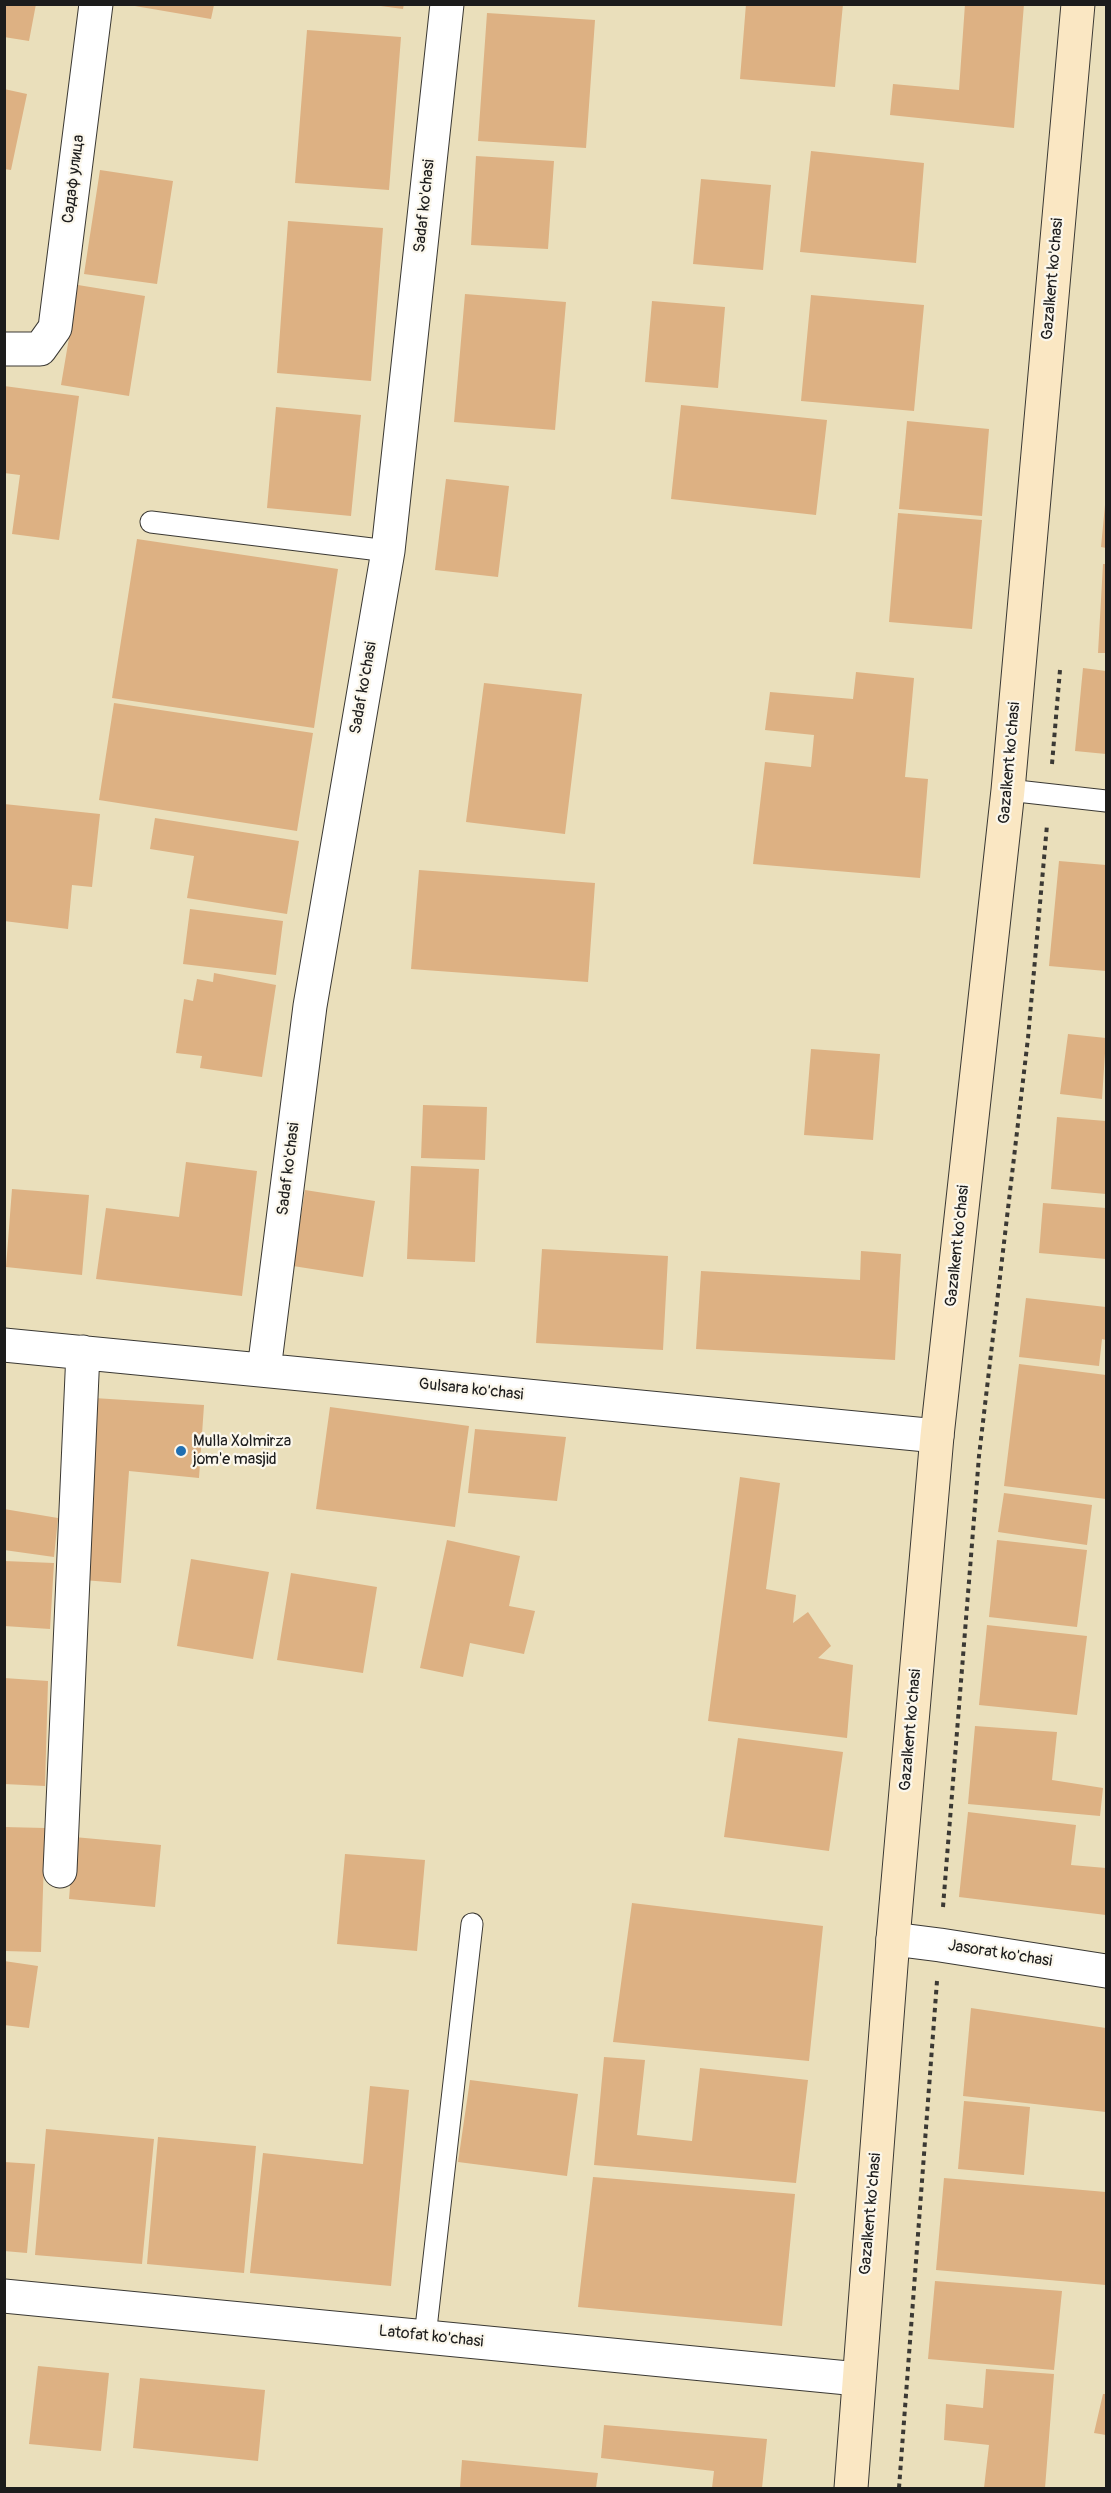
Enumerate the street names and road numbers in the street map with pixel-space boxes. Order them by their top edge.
street label: Садаф улица [59,134,89,224]
street label: Sadaf ko'chasi [411,158,439,254]
street label: Gazalkent ko'chasi [1038,217,1068,341]
street label: Sadaf ko'chasi [346,640,382,736]
street label: Gazalkent ko'chasi [995,701,1025,825]
street label: Sadaf ko'chasi [274,1121,304,1217]
street label: Gazalkent ko'chasi [942,1184,974,1308]
street label: Gulsara ko'chasi [418,1375,524,1405]
street label: Gazalkent ko'chasi [896,1668,926,1792]
street label: Jasorat ko'chasi [947,1936,1053,1972]
street label: Gazalkent ko'chasi [856,2152,886,2276]
street label: Latofat ko'chasi [378,2322,484,2352]

